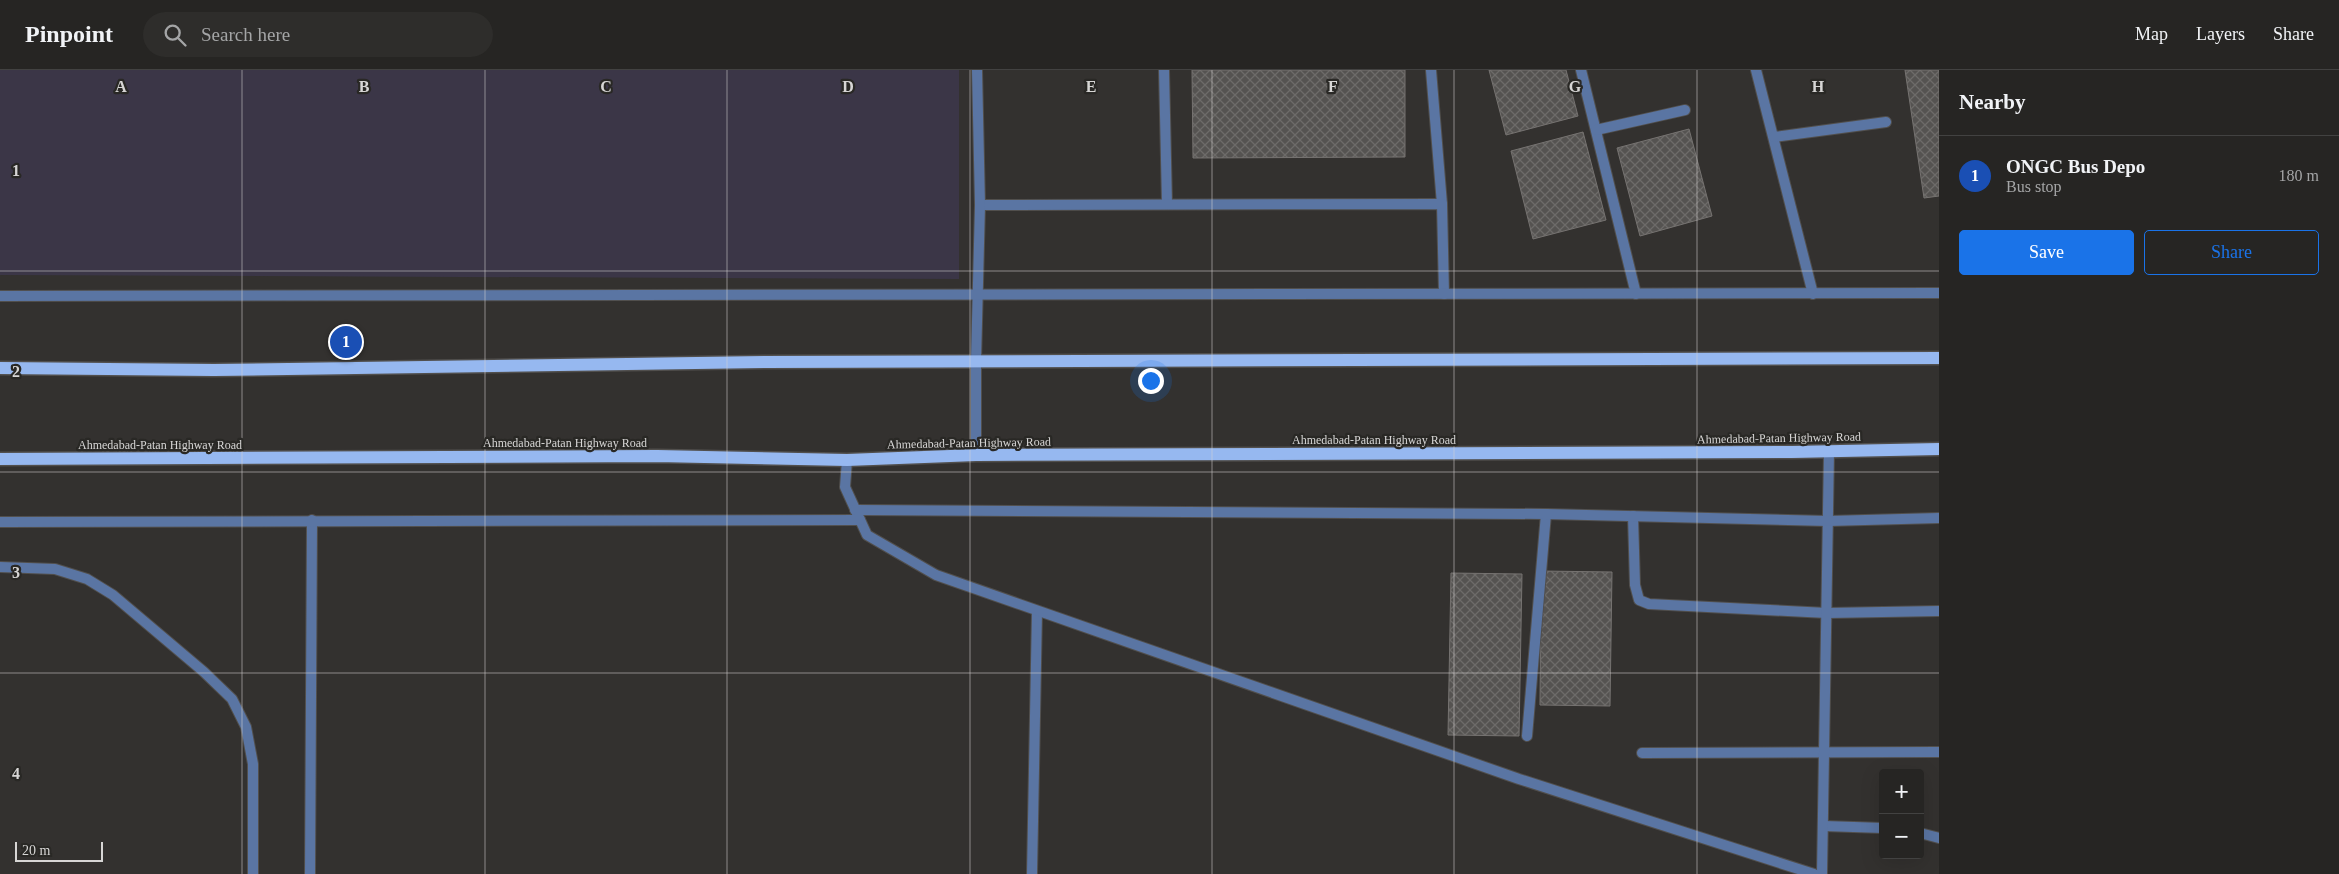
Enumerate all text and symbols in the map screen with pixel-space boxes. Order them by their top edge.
search box [143,12,493,57]
text: Pinpoint [25,21,113,47]
icon: search [161,21,189,49]
text: Search here [201,24,290,45]
text: Map [2135,24,2168,44]
text: Layers [2196,24,2245,44]
text: Share [2273,24,2314,44]
text: A [115,78,127,95]
text: B [359,78,370,95]
text: C [600,78,612,95]
text: D [842,78,854,95]
text: E [1086,78,1096,95]
text: F [1328,78,1338,95]
text: G [1569,78,1582,95]
text: H [1812,78,1825,95]
text: Nearby [1959,90,2026,114]
text: ONGC Bus Depo [2006,156,2145,177]
text: 1 [12,162,20,179]
text: 1 [1971,167,1979,184]
text: 180 m [2279,167,2319,184]
text: Bus stop [2006,178,2062,195]
button: Save [1959,230,2134,275]
button: Share [2144,230,2319,275]
pin: 1 [330,323,362,361]
text: 2 [12,363,20,380]
your location [1138,368,1164,394]
street label: Ahmedabad-Patan Highway Road [1697,430,1861,446]
street label: Ahmedabad-Patan Highway Road [1292,433,1456,447]
street label: Ahmedabad-Patan Highway Road [887,435,1051,451]
street label: Ahmedabad-Patan Highway Road [483,436,647,450]
street label: Ahmedabad-Patan Highway Road [78,438,242,452]
text: 3 [12,564,20,581]
text: 4 [12,765,20,782]
map controls [1879,769,1924,859]
button: + [1879,769,1924,814]
button: − [1879,814,1924,859]
scale bar [15,839,102,862]
text: 20 m [22,843,50,858]

